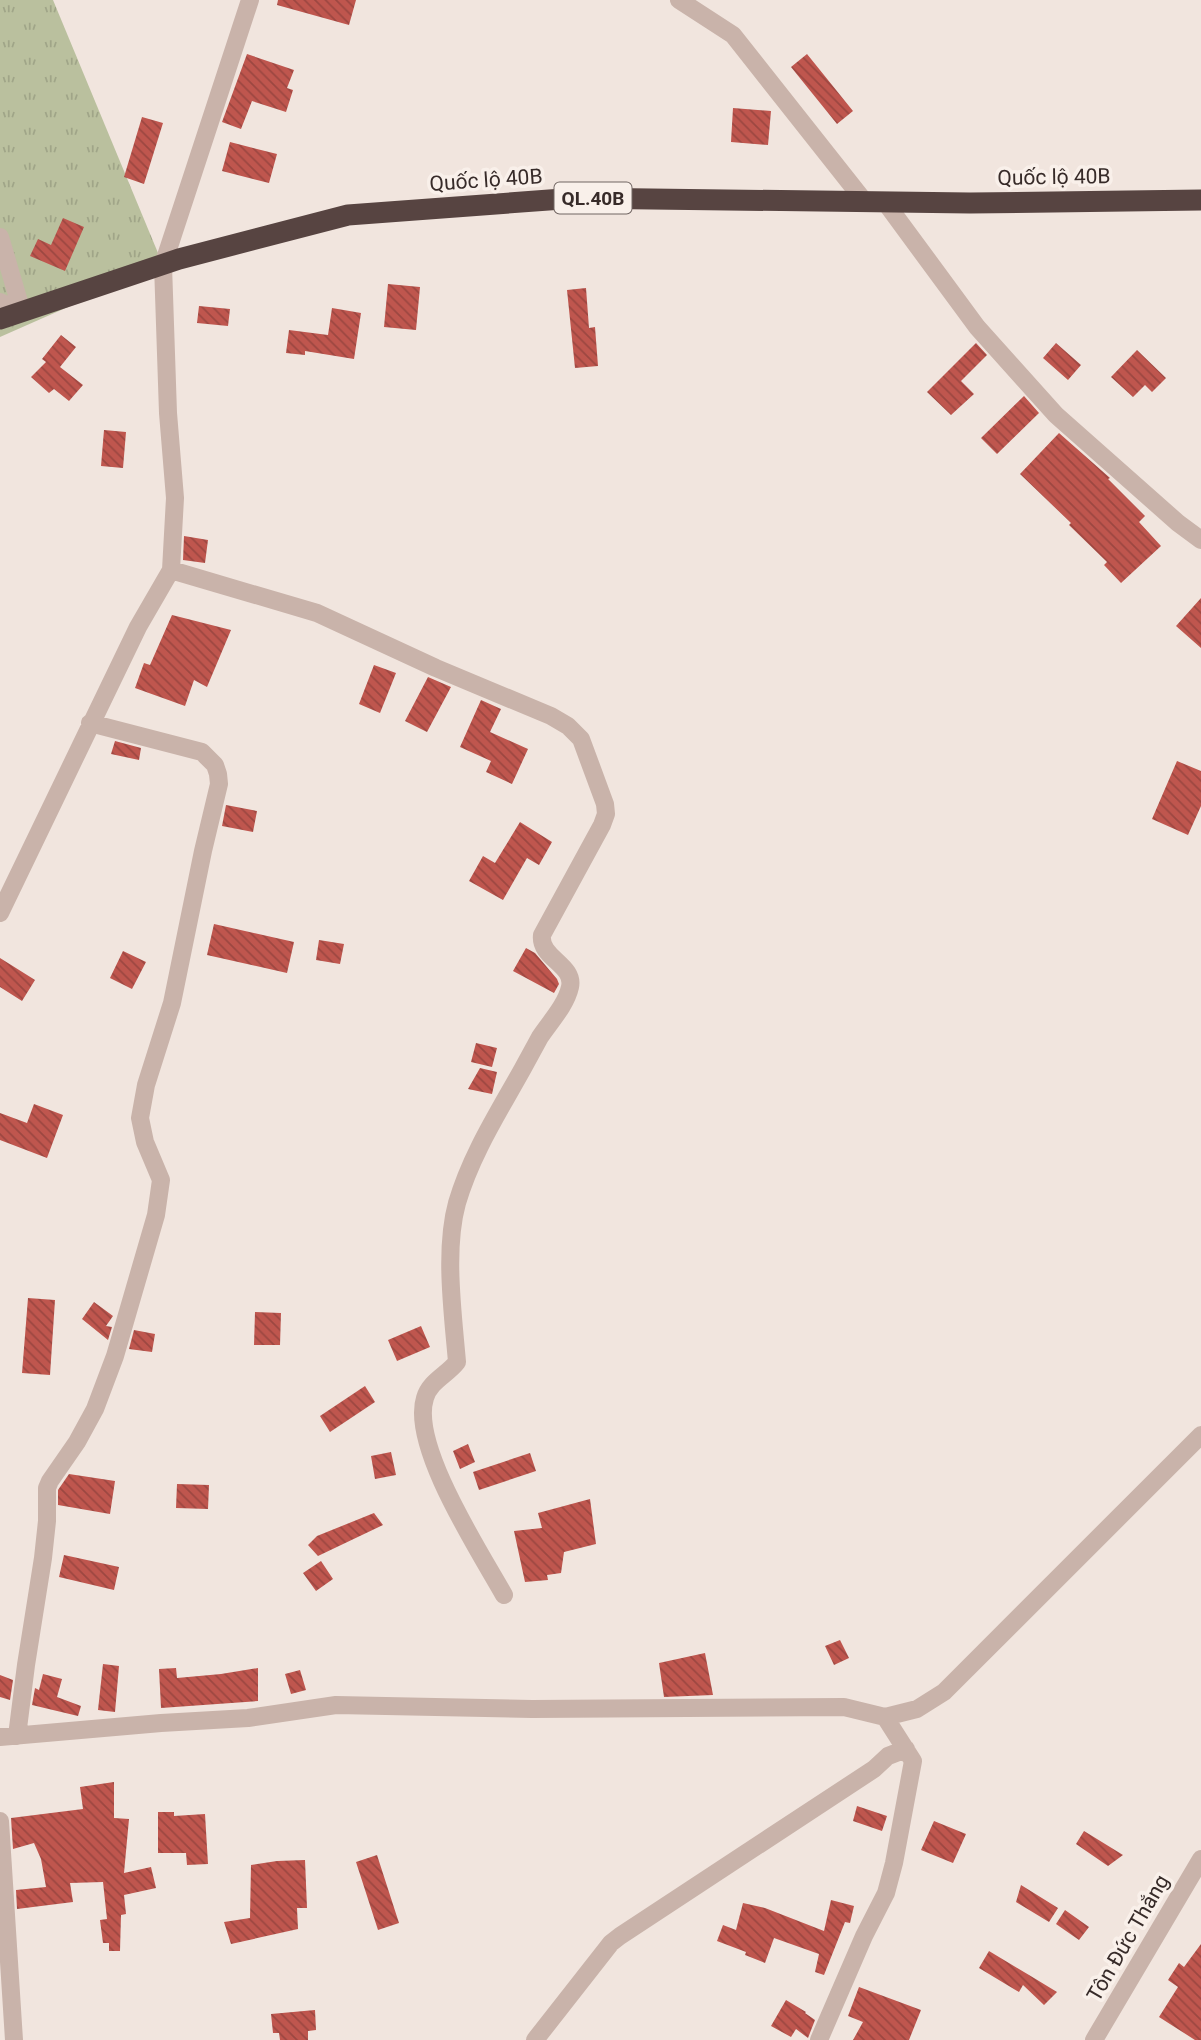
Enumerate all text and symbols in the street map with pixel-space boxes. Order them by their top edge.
street label: Quốc lộ 40B [429,164,543,196]
street label: Quốc lộ 40B [997,164,1111,190]
road number: QL.40B [554,182,632,214]
street label: Tôn Đức Thắng [1082,1870,1174,2006]

